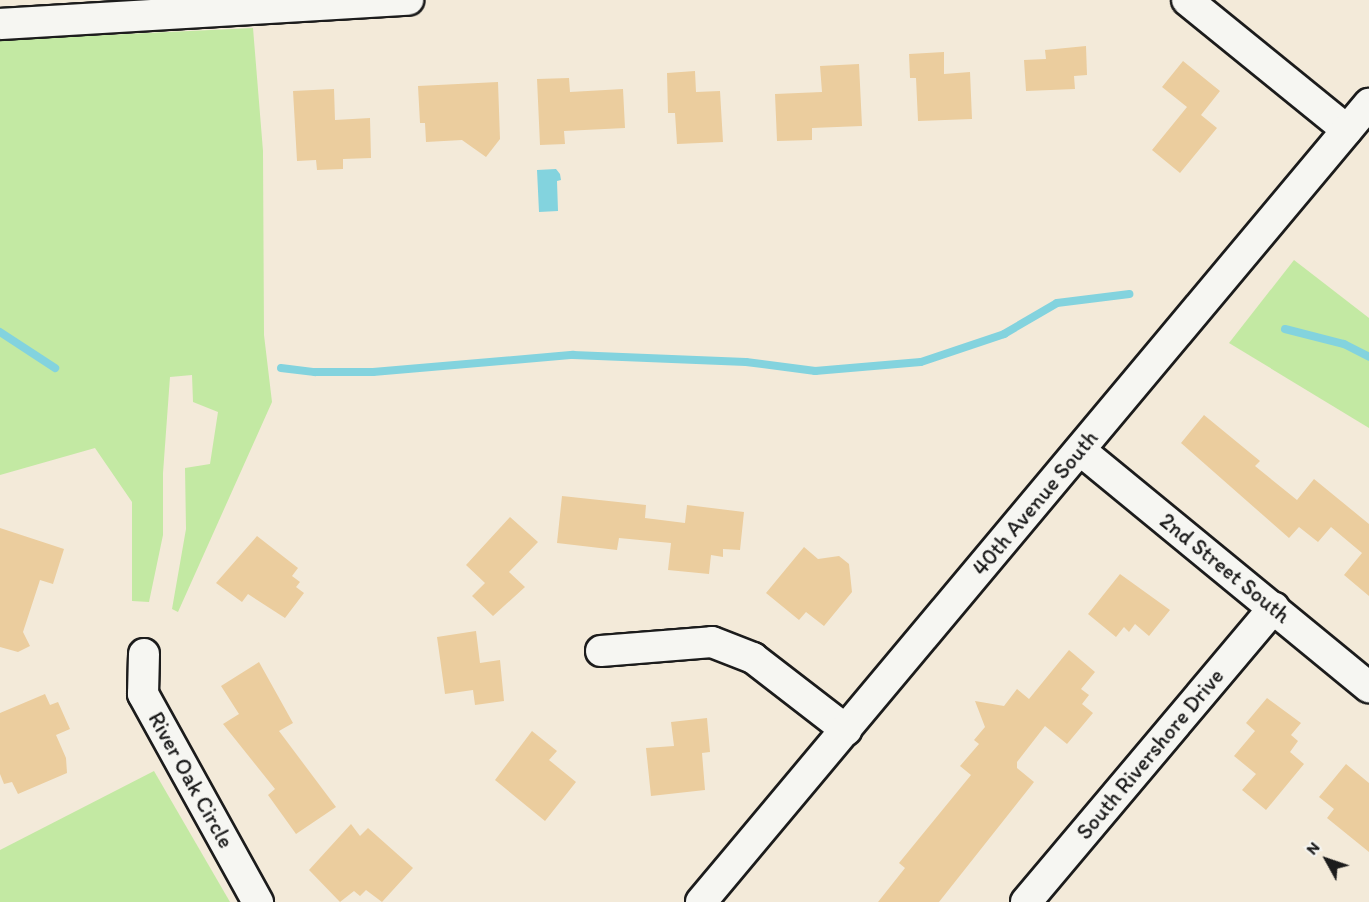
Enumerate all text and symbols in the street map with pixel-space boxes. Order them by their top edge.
street label: 40th Avenue South [967,426,1103,580]
street label: 2nd Street South [1155,508,1295,628]
street label: South Rivershore Drive [1071,663,1229,845]
street label: River Oak Circle [143,707,239,853]
north arrow [1297,830,1357,890]
text: N [1302,838,1324,858]

